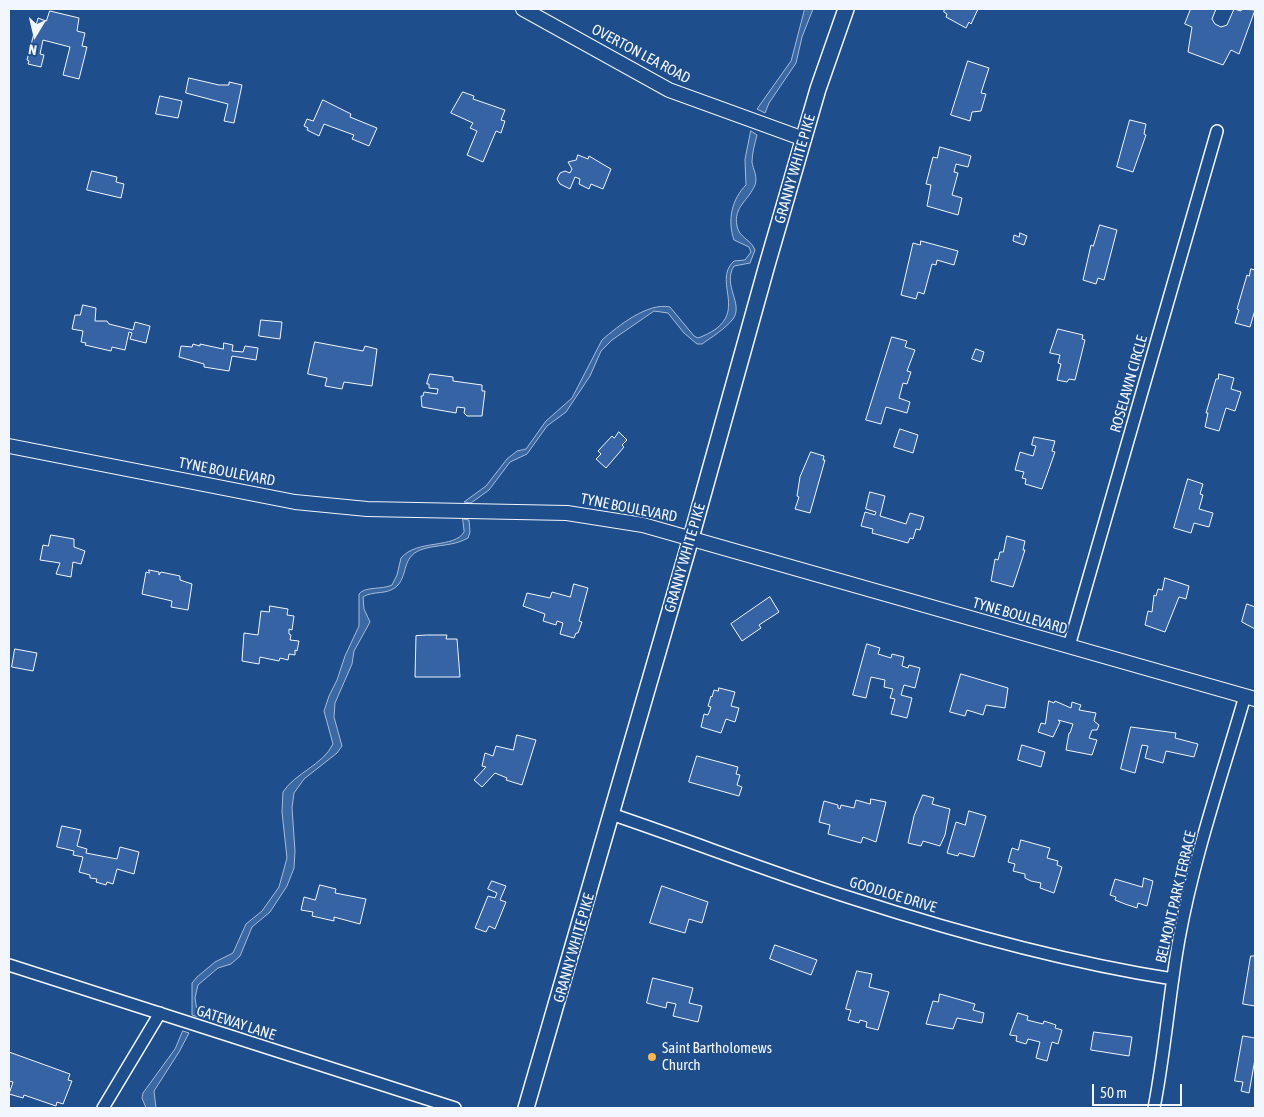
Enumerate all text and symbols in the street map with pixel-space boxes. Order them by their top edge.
north arrow [10,10,60,60]
street label: OVERTON LEA ROAD [589,20,693,88]
text: N [27,41,38,58]
street label: GRANNY WHITE PIKE [771,112,819,226]
street label: ROSELAWN CIRCLE [1107,333,1151,435]
street label: TYNE BOULEVARD [177,454,277,490]
street label: TYNE BOULEVARD [579,490,679,526]
street label: GRANNY WHITE PIKE [661,501,709,615]
street label: TYNE BOULEVARD [971,594,1069,638]
street label: BELMONT PARK TERRACE [1152,829,1200,965]
street label: GOODLOE DRIVE [847,873,939,917]
street label: GRANNY WHITE PIKE [550,891,598,1005]
street label: GATEWAY LANE [194,1002,278,1044]
place label: Saint Bartholomews Church [662,1039,772,1074]
marker: Saint Bartholomews Church [646,1051,658,1063]
scale bar [1094,1074,1184,1106]
text: 50 m [1100,1084,1127,1101]

